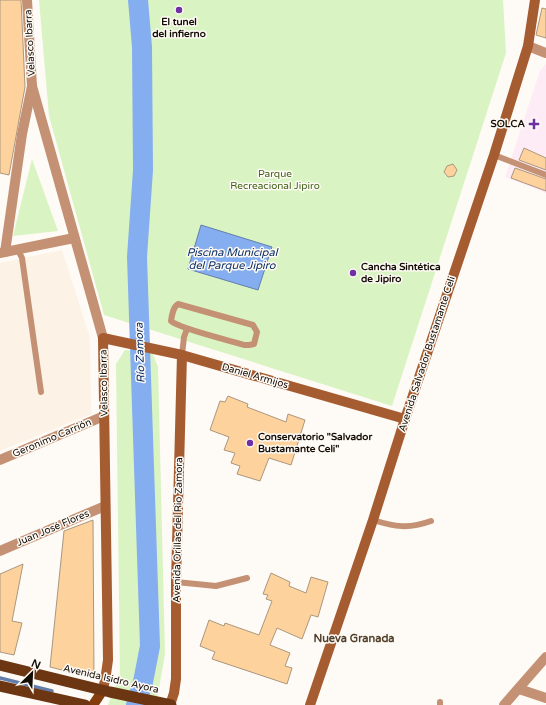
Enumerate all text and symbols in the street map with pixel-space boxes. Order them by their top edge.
marker: El tunel del infierno [174,5,184,15]
street label: Velasco Ibarra [22,9,38,77]
place label: El tunel del infierno [152,16,206,40]
place label: SOLCA [491,118,526,130]
marker: SOLCA [528,118,540,130]
park label: Parque Recreacional Jipiro [230,168,320,192]
water label: Piscina Municipal del Parque Jipiro [187,246,279,272]
place label: Cancha Sintética de Jipiro [361,261,441,285]
marker: Cancha Sintética de Jipiro [348,268,358,278]
street label: Avenida Salvador Bustamante Celi [396,275,458,433]
water label: Río Zamora [132,322,148,383]
street label: Velasco Ibarra [97,349,111,417]
street label: Daniel Armijos [220,361,290,391]
street label: Geronimo Carrión [11,416,93,460]
place label: Conservatorio "Salvador Bustamante Celi" [258,431,372,455]
marker: Conservatorio "Salvador Bustamante Celi" [245,438,255,448]
street label: Avenida Orillas del Rio Zamora [171,457,185,603]
street label: Juan José Flores [15,507,91,549]
district label: Nueva Granada [313,632,395,645]
north arrow [12,653,52,693]
text: N [29,657,43,672]
street label: Avenida Isidro Ayora [62,662,160,696]

